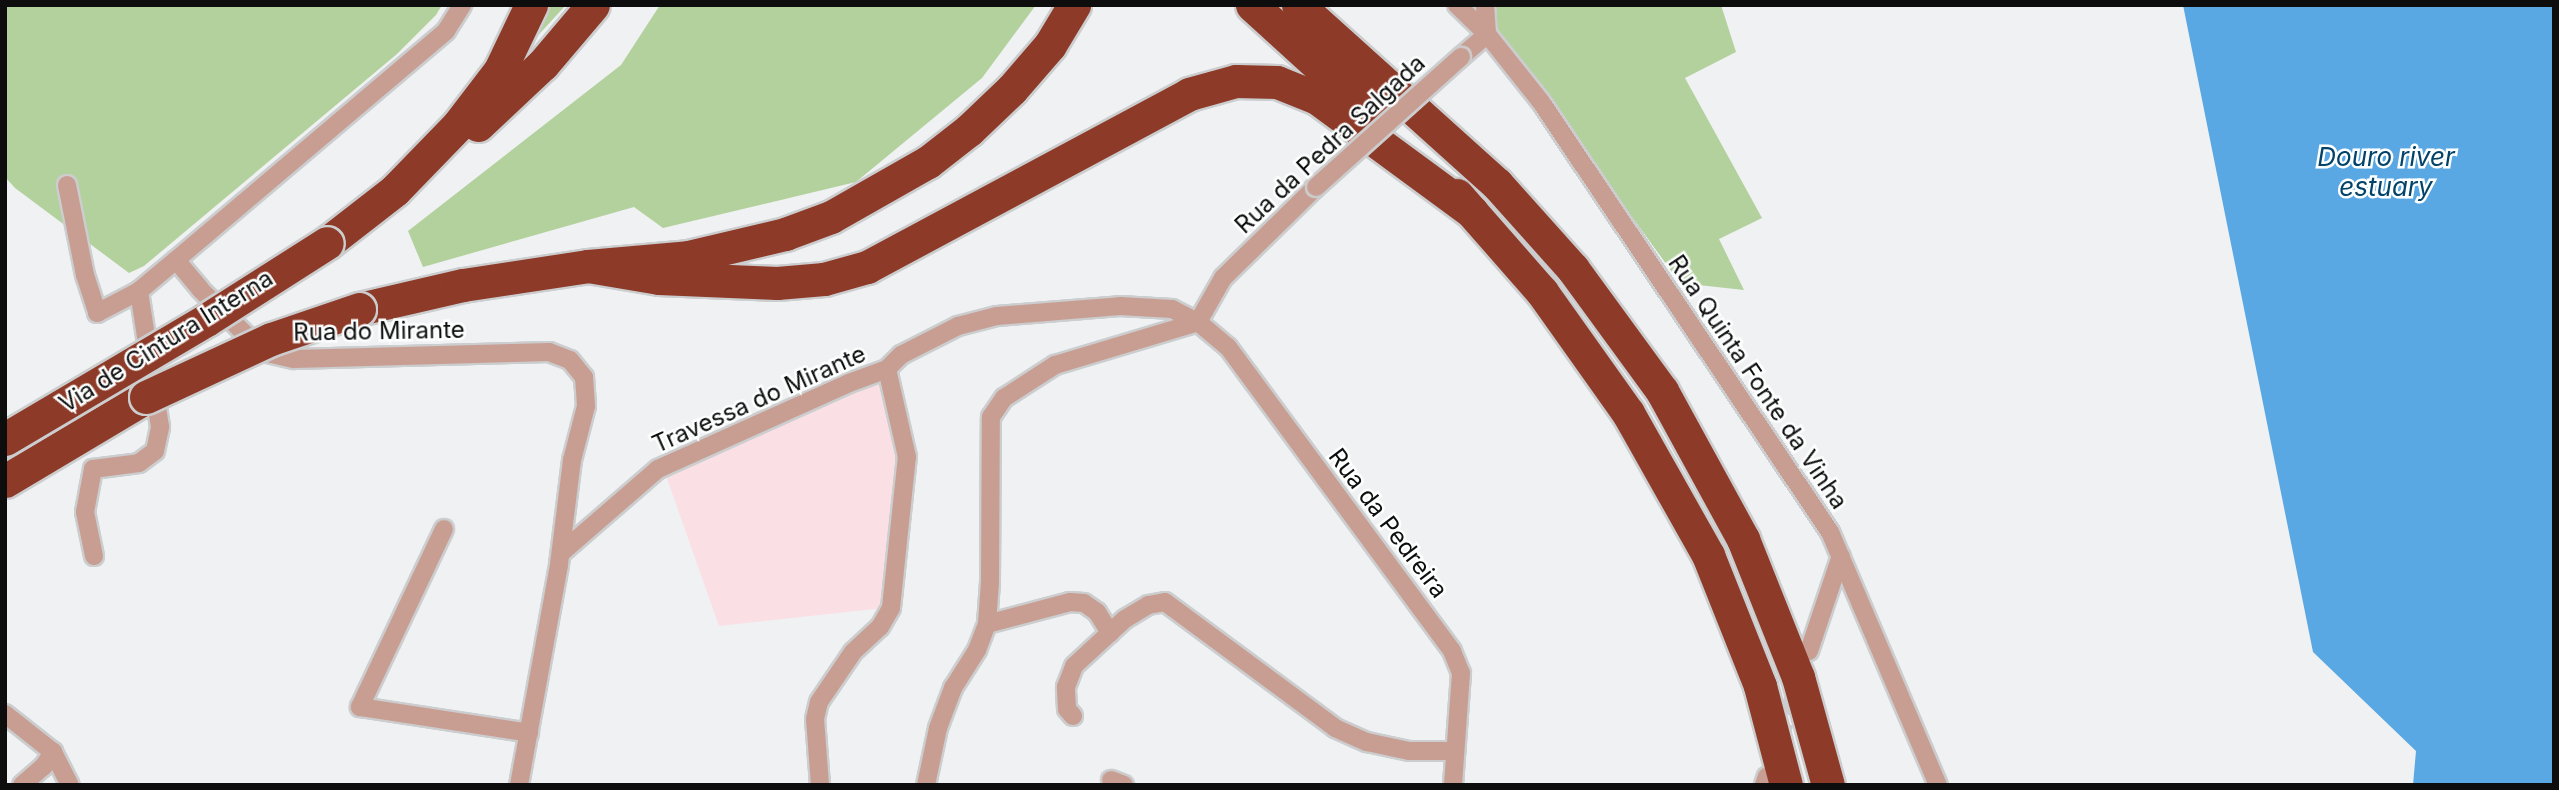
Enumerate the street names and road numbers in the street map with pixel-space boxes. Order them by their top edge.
street label: Rua da Pedra Salgada [1229,49,1431,239]
street label: Rua Quinta Fonte da Vinha [1662,250,1854,514]
street label: Via de Cintura Interna [54,264,278,418]
street label: Rua do Mirante [293,315,465,347]
street label: Travessa do Mirante [648,339,870,459]
street label: Rua da Pedreira [1322,443,1454,603]

